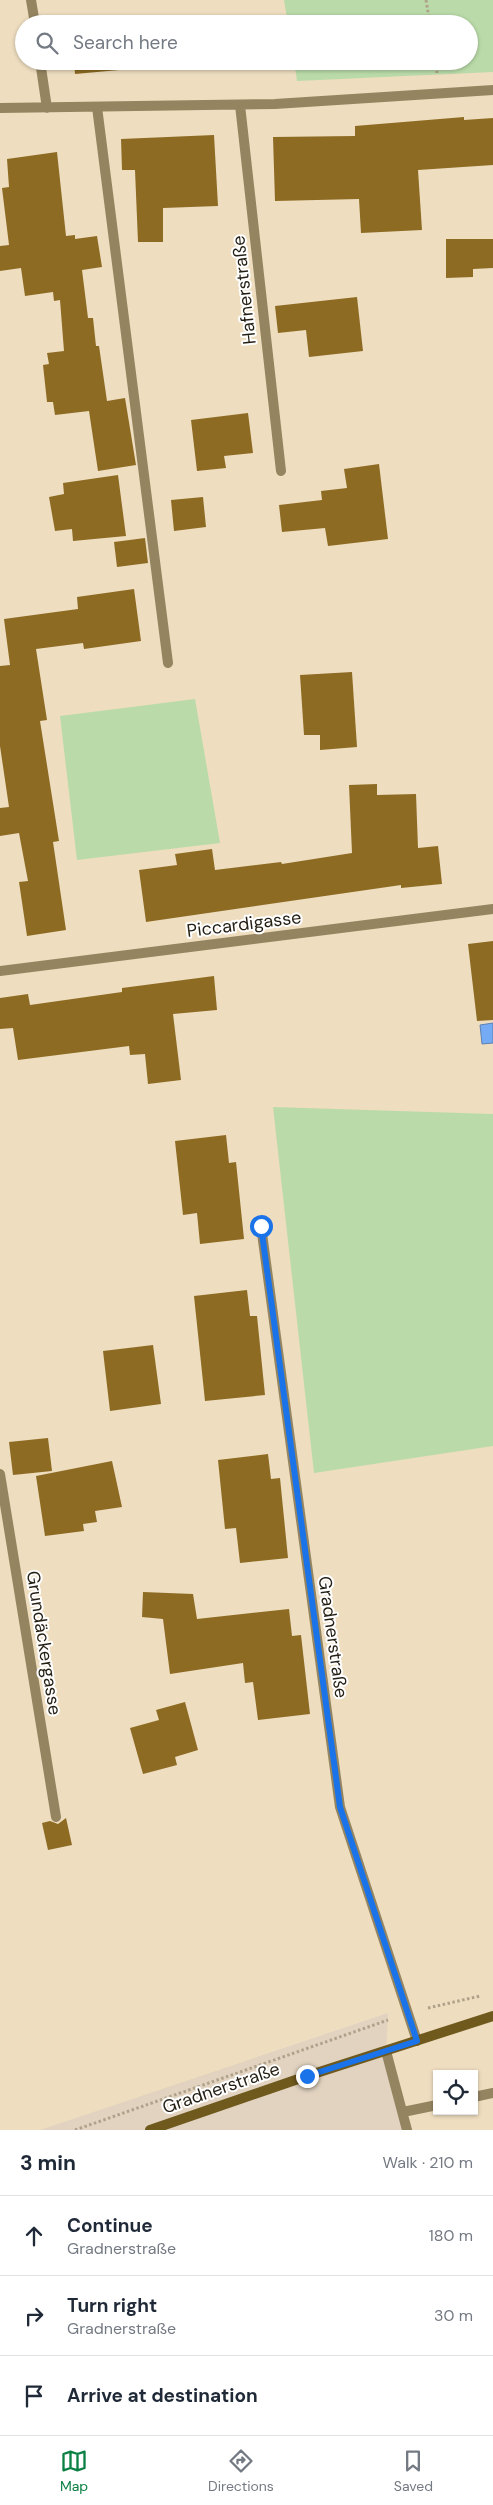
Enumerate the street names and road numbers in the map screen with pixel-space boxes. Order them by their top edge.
street label: Hafnerstraße [226,234,262,346]
street label: Piccardigasse [185,905,303,943]
street label: Grundäckergasse [21,1569,67,1717]
street label: Gradnerstraße [313,1575,353,1699]
street label: Gradnerstraße [159,2057,283,2119]

